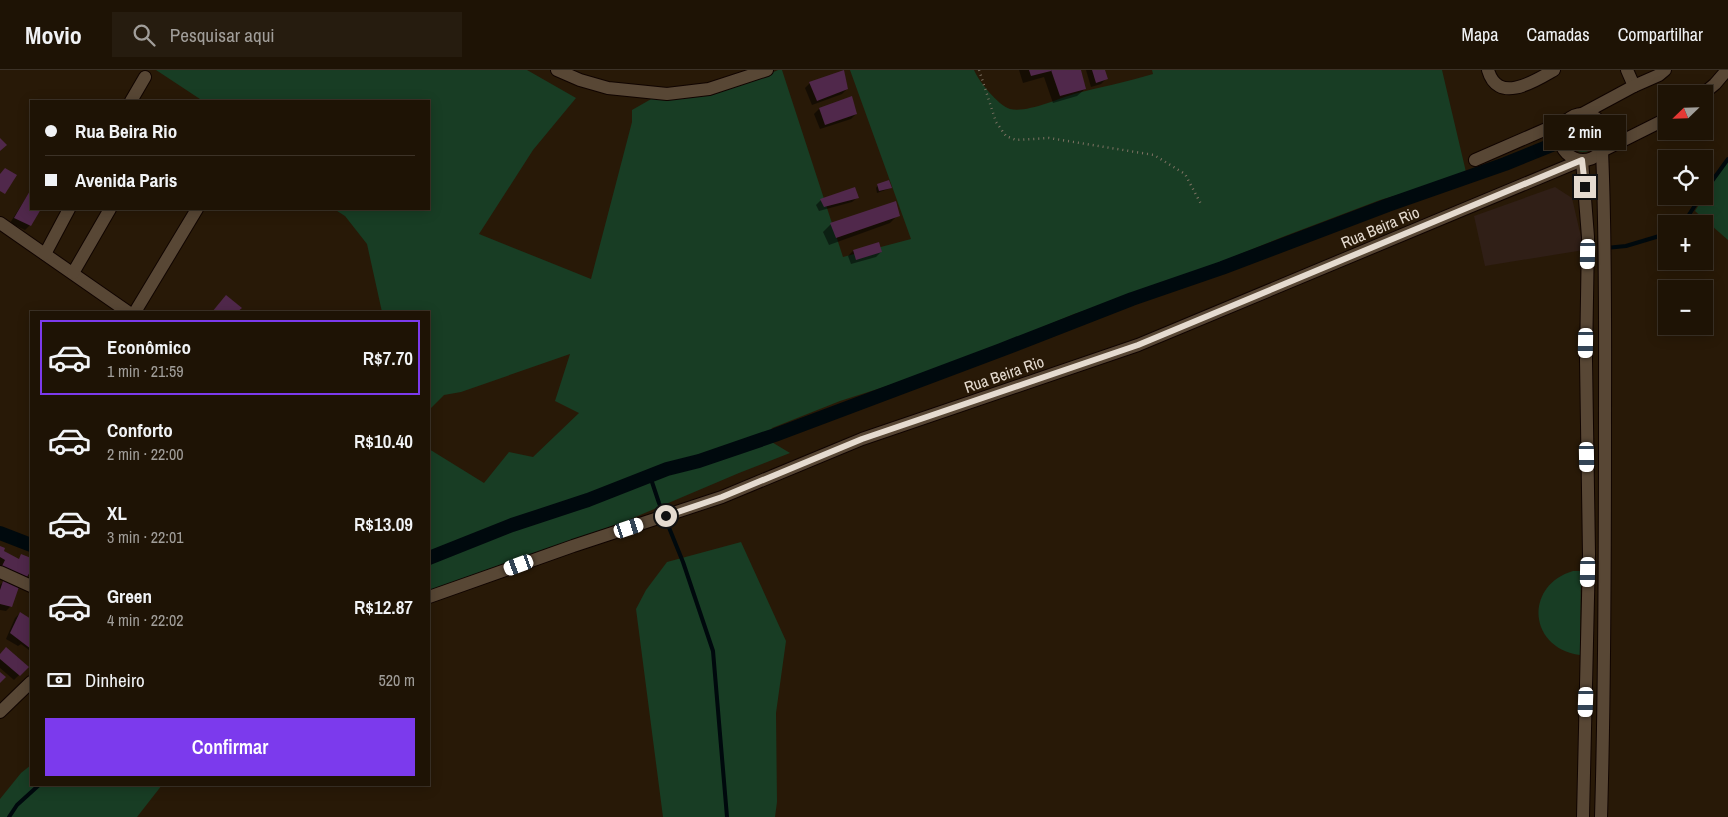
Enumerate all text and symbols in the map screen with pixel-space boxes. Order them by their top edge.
search box [112,12,462,57]
text: Movio [25,19,82,51]
icon: search [130,21,158,49]
text: Pesquisar aqui [170,22,275,48]
text: Mapa [1462,22,1499,47]
text: Camadas [1527,22,1590,47]
text: Compartilhar [1618,22,1703,47]
north arrow [1658,85,1712,140]
map controls [1658,85,1713,335]
callout: 2 min [1544,114,1626,150]
text: Rua Beira Rio [75,118,177,144]
text: 2 min [1568,121,1602,143]
button: locate [1658,150,1713,205]
text: Avenida Paris [75,167,178,193]
route end [1574,176,1596,198]
street label: Rua Beira Rio [1337,201,1423,253]
button: + [1658,215,1713,270]
car [1580,239,1595,269]
button: − [1658,280,1713,335]
car [1578,328,1593,358]
text: Econômico [107,334,191,360]
icon: car [47,335,92,380]
text: R$7.70 [363,345,413,371]
street label: Rua Beira Rio [961,350,1047,398]
text: 1 min · 21:59 [107,360,184,382]
text: Conforto [107,417,173,443]
icon: car [47,418,92,463]
text: R$10.40 [354,428,413,454]
car [1579,442,1594,472]
text: 2 min · 22:00 [107,443,184,465]
text: XL [107,500,127,526]
icon: car [47,501,92,546]
route start [655,505,677,527]
text: R$13.09 [354,511,413,537]
car [612,516,645,540]
text: 3 min · 22:01 [107,526,184,548]
car [502,553,535,577]
car [1580,557,1595,587]
text: Green [107,583,152,609]
icon: car [47,584,92,629]
text: R$12.87 [354,594,413,620]
text: 4 min · 22:02 [107,609,184,631]
icon: cash [45,666,73,694]
text: Dinheiro [85,667,145,693]
text: 520 m [379,669,415,691]
car [1577,687,1594,717]
button: Confirmar [45,718,415,776]

